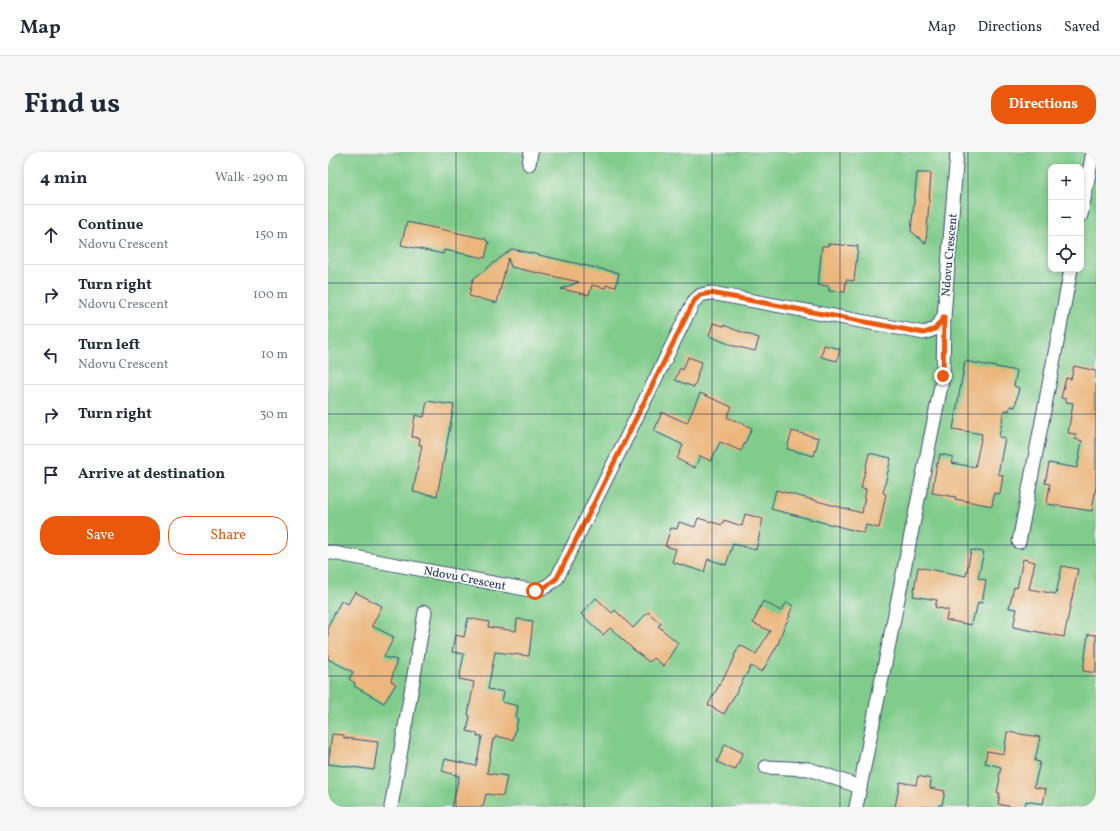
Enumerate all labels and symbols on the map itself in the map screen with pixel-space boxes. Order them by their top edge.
street label: Ndovu Crescent [938,213,962,297]
route end [934,367,952,385]
street label: Ndovu Crescent [422,563,507,595]
route start [526,582,544,600]

